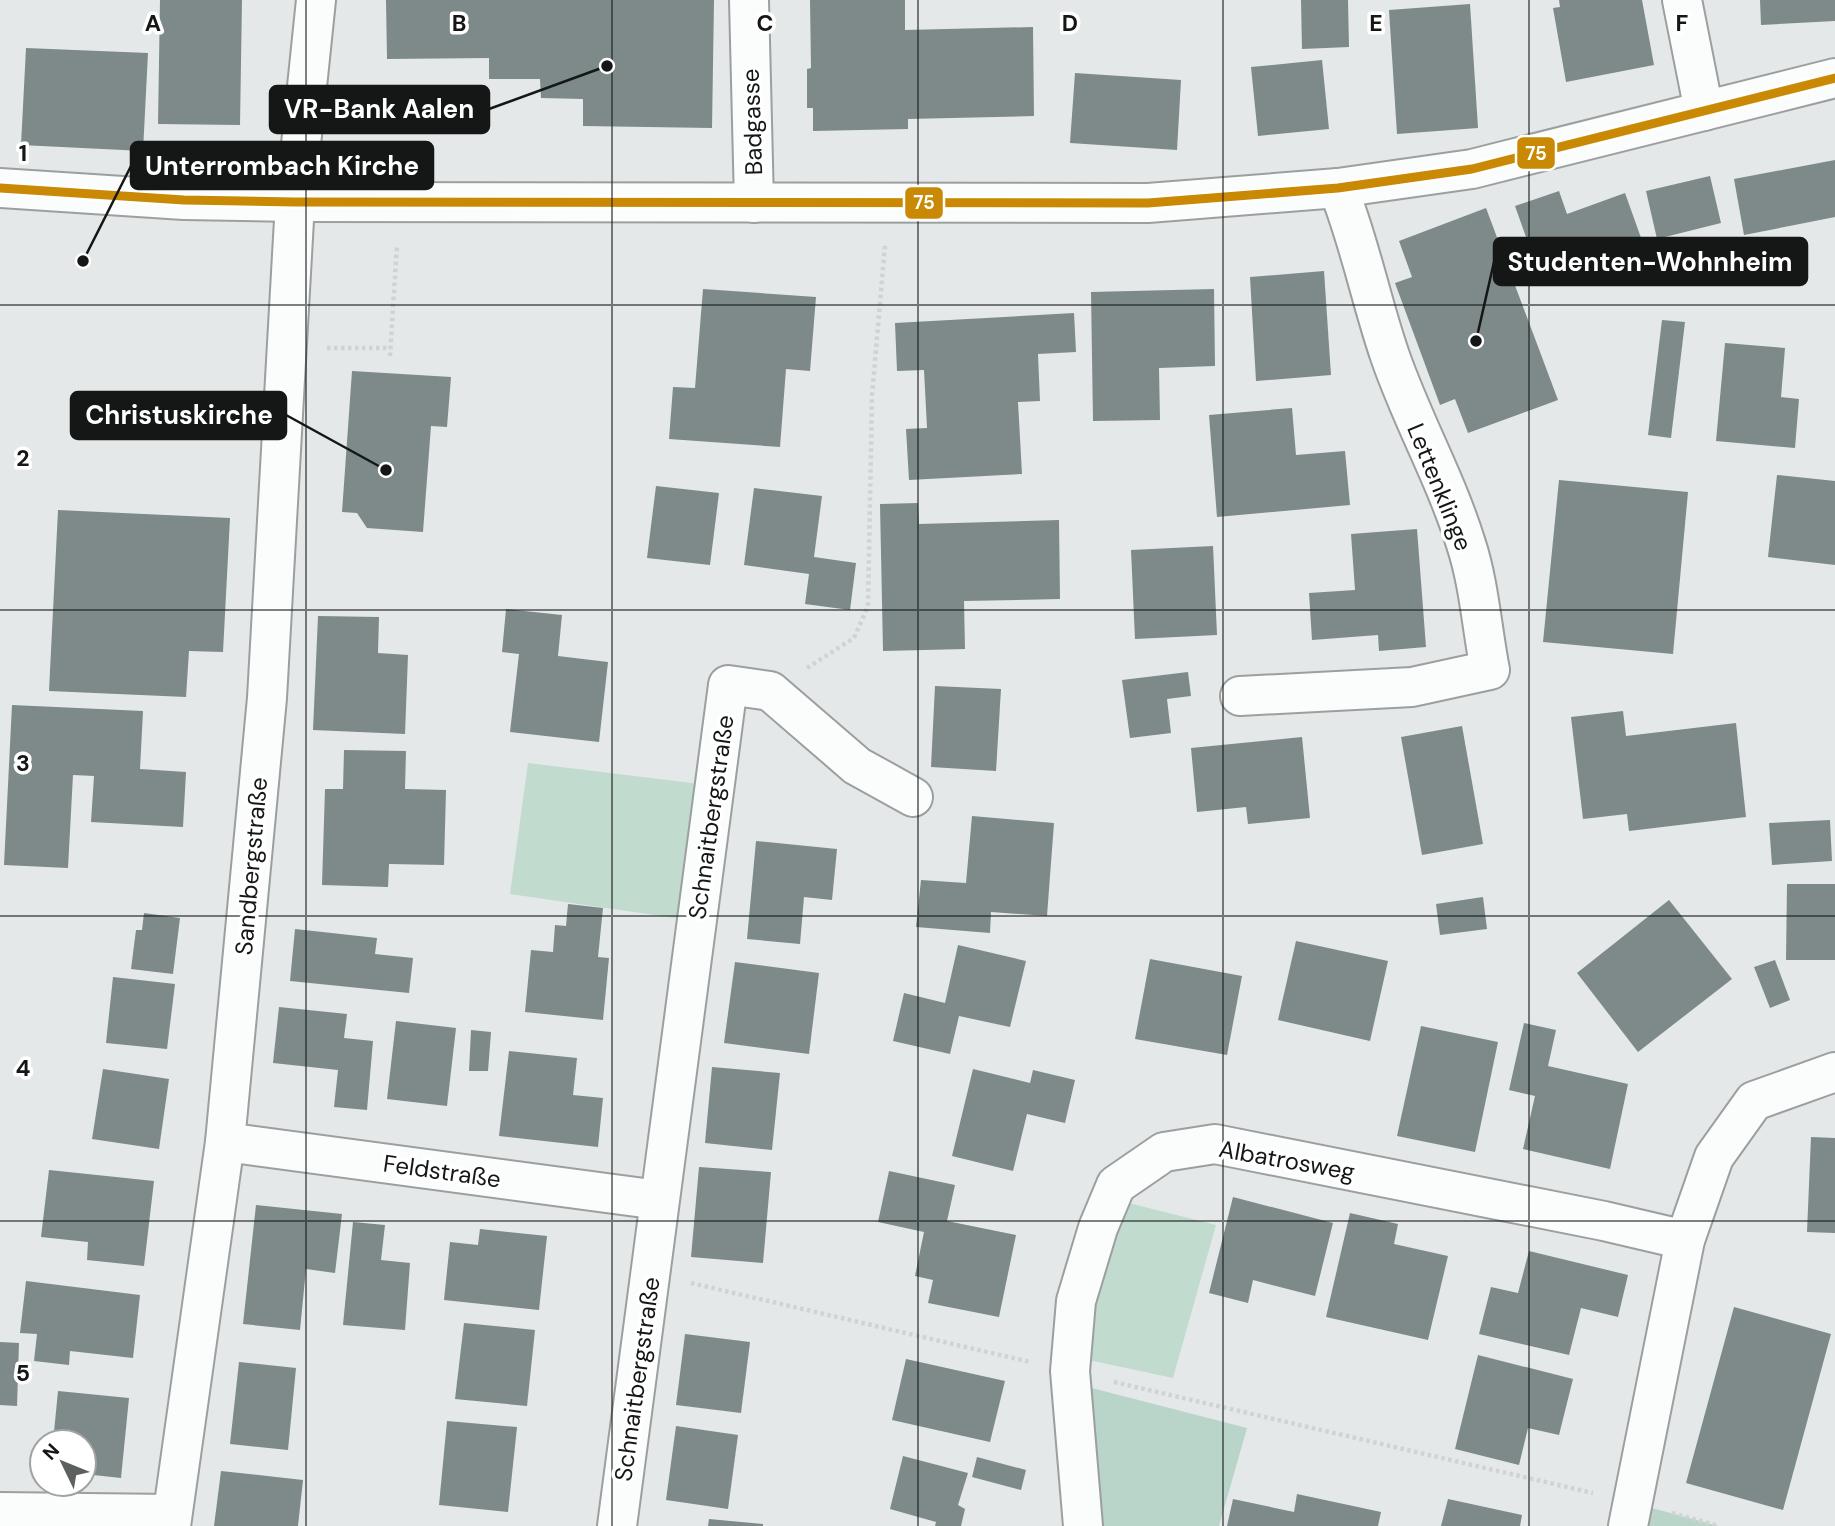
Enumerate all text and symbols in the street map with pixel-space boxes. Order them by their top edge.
text: A [145,8,161,38]
text: B [452,8,466,38]
text: C [757,8,773,38]
text: D [1062,8,1078,38]
text: E [1369,8,1383,38]
text: F [1676,8,1689,38]
street label: Badgasse [735,68,769,176]
callout: VR-Bank Aalen [270,86,489,133]
text: VR-Bank Aalen [284,92,474,126]
line badge: 75 [1516,136,1556,170]
text: 1 [19,138,27,168]
text: 75 [1525,141,1547,166]
callout: Unterrombach Kirche [131,142,433,189]
text: Unterrombach Kirche [145,149,419,183]
line badge: 75 [904,186,944,220]
text: 75 [913,190,935,215]
callout: Studenten-Wohnheim [1494,238,1807,285]
text: Studenten-Wohnheim [1508,245,1792,279]
callout: Christuskirche [71,392,286,439]
text: Christuskirche [85,398,273,432]
street label: Lettenklinge [1400,419,1480,555]
text: 2 [16,443,30,473]
street label: Schnaitbergstraße [681,713,741,921]
text: 3 [16,748,30,778]
street label: Sandbergstraße [228,776,274,956]
text: 4 [16,1053,31,1083]
street label: Albatrosweg [1217,1133,1357,1187]
street label: Feldstraße [381,1147,503,1195]
street label: Schnaitbergstraße [607,1275,667,1483]
text: 5 [16,1358,30,1388]
north arrow [28,1428,98,1498]
text: N [37,1438,65,1465]

